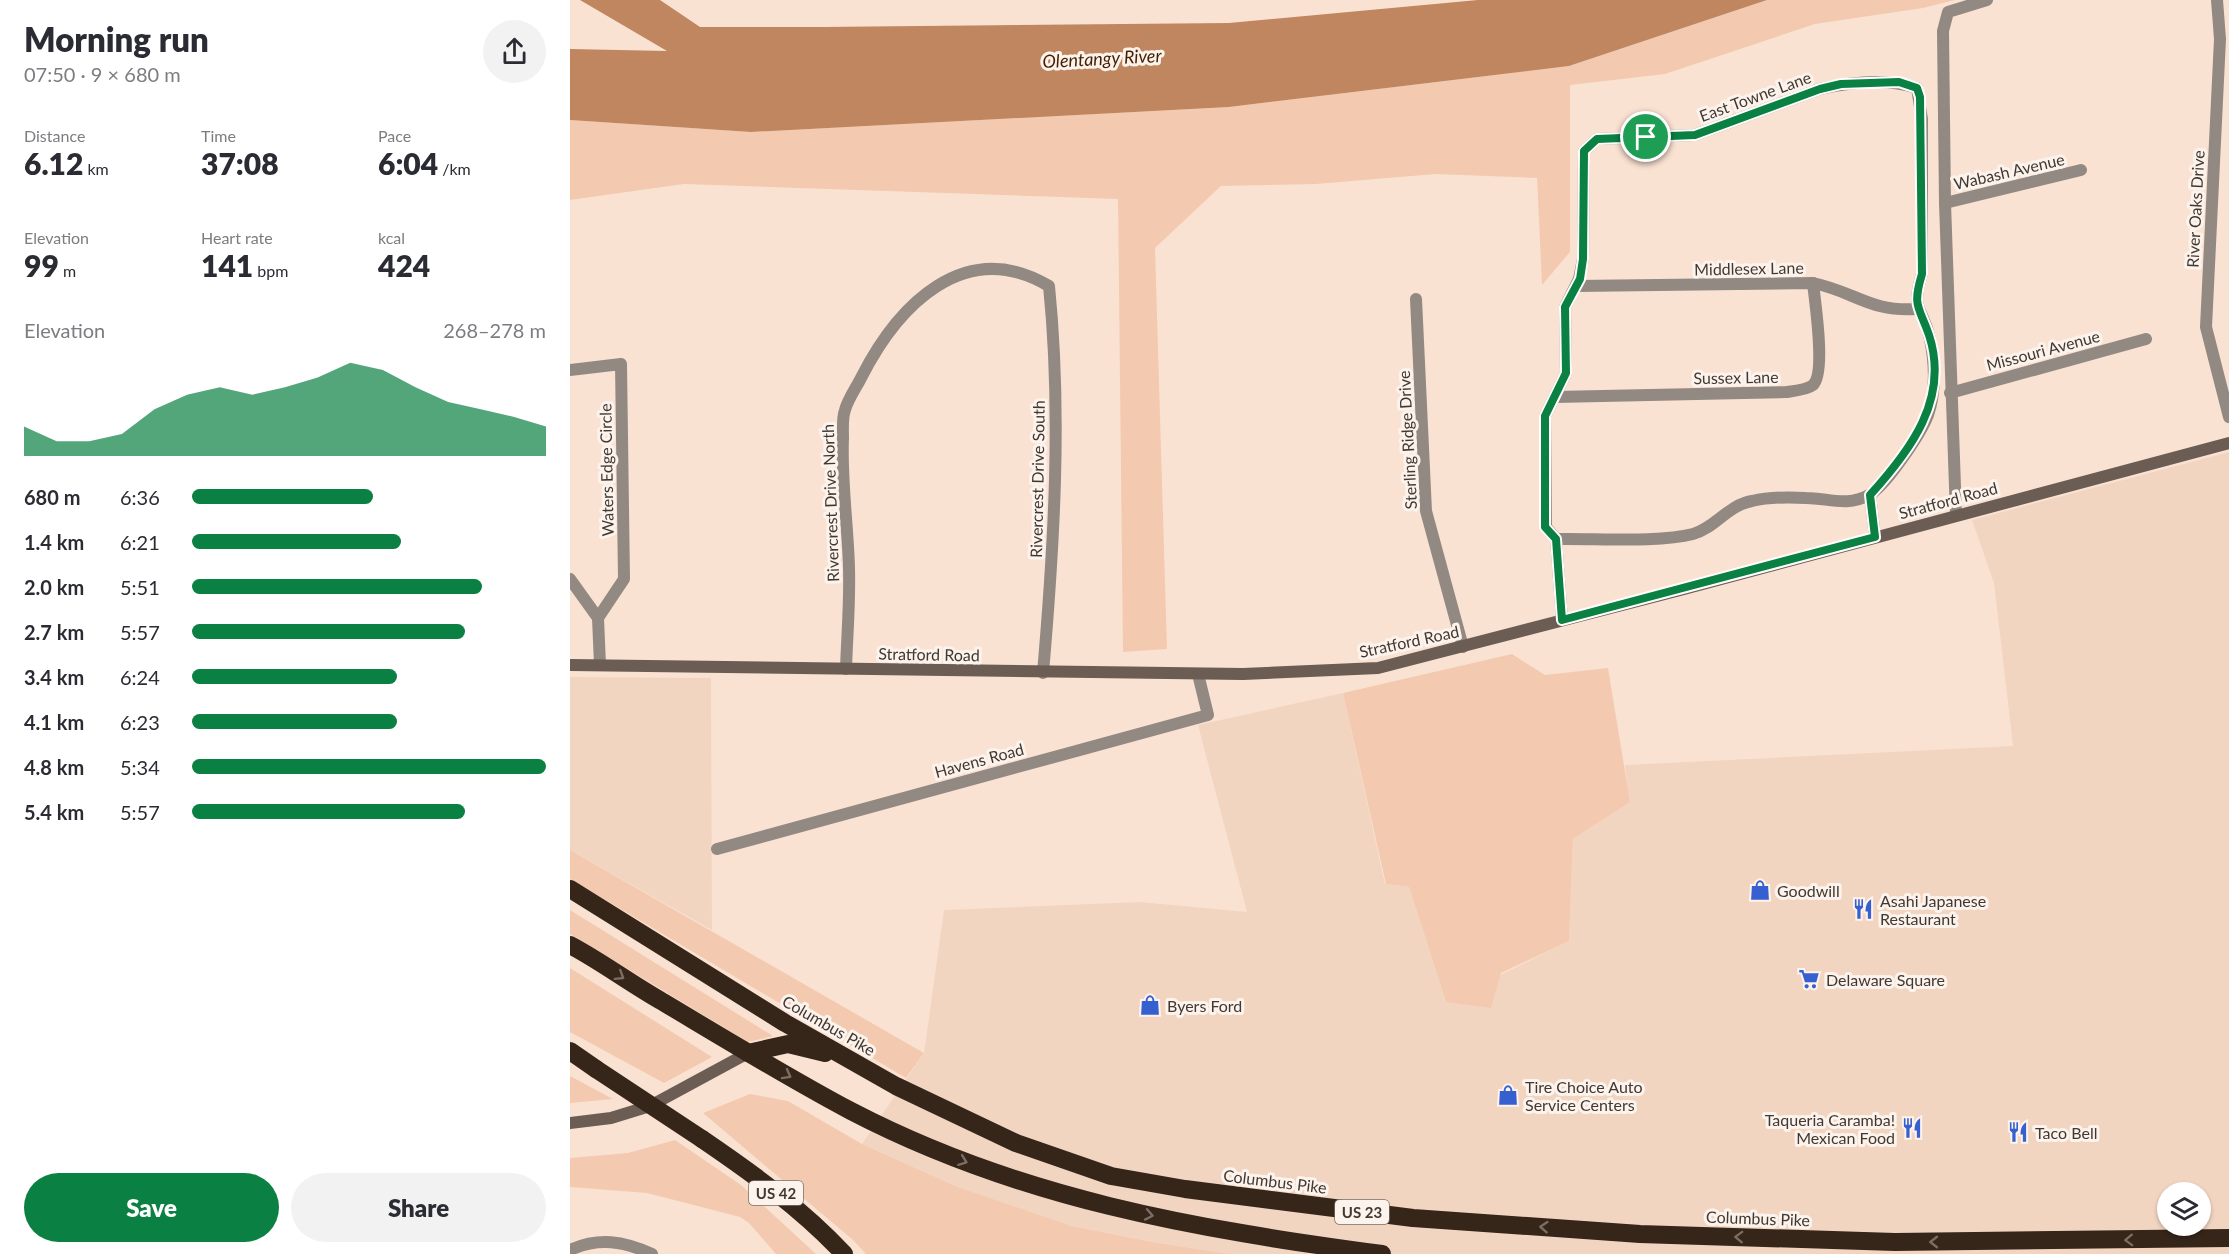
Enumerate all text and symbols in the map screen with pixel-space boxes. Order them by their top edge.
text: Morning run [24,19,209,59]
button: share [483,20,546,83]
water label: Olentangy River [1042,44,1163,72]
text: 07:50 · 9 × 680 m [24,62,181,86]
street label: East Towne Lane [1697,67,1813,125]
pin [1620,111,1671,162]
icon: arrive [1629,120,1662,153]
text: Distance [24,126,85,145]
text: Time [201,126,236,145]
text: Pace [378,126,411,145]
text: 6.12 [24,145,83,181]
text: 37:08 [201,145,279,181]
text: 6:04 [378,145,438,181]
street label: Wabash Avenue [1952,149,2066,193]
street label: River Oaks Drive [2182,150,2208,268]
text: km [83,159,109,178]
text: /km [438,159,471,178]
text: Elevation [24,228,89,247]
text: Heart rate [201,228,273,247]
text: kcal [378,228,405,247]
text: 99 [24,247,59,283]
text: 141 [201,247,253,283]
text: 424 [378,247,430,283]
street label: Middlesex Lane [1694,258,1804,278]
text: m [59,261,76,280]
text: bpm [253,261,288,280]
text: Elevation [24,318,105,342]
text: 268–278 m [443,318,546,342]
street label: Missouri Avenue [1984,326,2102,374]
street label: Sussex Lane [1693,367,1779,387]
street label: Sterling Ridge Drive [1394,370,1420,510]
street label: Rivercrest Drive South [1026,400,1048,558]
street label: Waters Edge Circle [595,403,617,537]
street label: Rivercrest Drive North [818,424,842,582]
street label: Stratford Road [1897,478,1999,522]
text: 680 m [24,485,80,509]
text: 6:36 [120,485,160,509]
text: 1.4 km [24,530,84,554]
text: 6:21 [120,530,160,554]
text: 2.0 km [24,575,84,599]
text: 5:51 [120,575,160,599]
text: 2.7 km [24,620,84,644]
text: 5:57 [120,620,160,644]
street label: Stratford Road [1357,621,1461,661]
street label: Stratford Road [878,644,980,664]
text: 3.4 km [24,665,84,689]
text: 6:24 [120,665,160,689]
text: 4.1 km [24,710,84,734]
text: 6:23 [120,710,160,734]
street label: Havens Road [932,739,1026,781]
text: 4.8 km [24,755,84,779]
text: 5:34 [120,755,160,779]
text: 5.4 km [24,800,84,824]
text: 5:57 [120,800,160,824]
shop icon: Goodwill [1748,878,1772,902]
place label: Goodwill [1777,881,1840,900]
place label: Asahi Japanese Restaurant [1880,891,1986,928]
restaurant icon: Asahi Japanese Restaurant [1851,897,1875,921]
supermarket icon: Delaware Square [1797,967,1821,991]
one-way arrow [614,968,624,980]
place label: Delaware Square [1826,970,1945,989]
street label: Columbus Pike [779,991,879,1059]
shop icon: Byers Ford [1138,993,1162,1017]
place label: Byers Ford [1167,996,1242,1015]
one-way arrow [781,1068,792,1079]
place label: Tire Choice Auto Service Centers [1525,1077,1643,1114]
shop icon: Tire Choice Auto Service Centers [1496,1083,1520,1107]
place label: Taqueria Caramba! Mexican Food [1765,1110,1895,1147]
restaurant icon: Taqueria Caramba! Mexican Food [1900,1116,1924,1140]
restaurant icon: Taco Bell [2006,1120,2030,1144]
place label: Taco Bell [2035,1123,2097,1142]
one-way arrow [957,1153,967,1166]
street label: Columbus Pike [1222,1165,1328,1197]
button: Save [24,1173,279,1242]
button: Share [291,1173,546,1242]
road number: US 42 [749,1181,803,1205]
map controls [2157,1182,2211,1236]
button: layers [2157,1182,2211,1236]
road number: US 23 [1335,1200,1389,1224]
street label: Columbus Pike [1706,1207,1810,1229]
one-way arrow [1144,1208,1154,1221]
one-way arrow [1539,1221,1548,1234]
one-way arrow [1734,1231,1743,1244]
one-way arrow [2124,1234,2133,1247]
one-way arrow [1929,1236,1938,1248]

